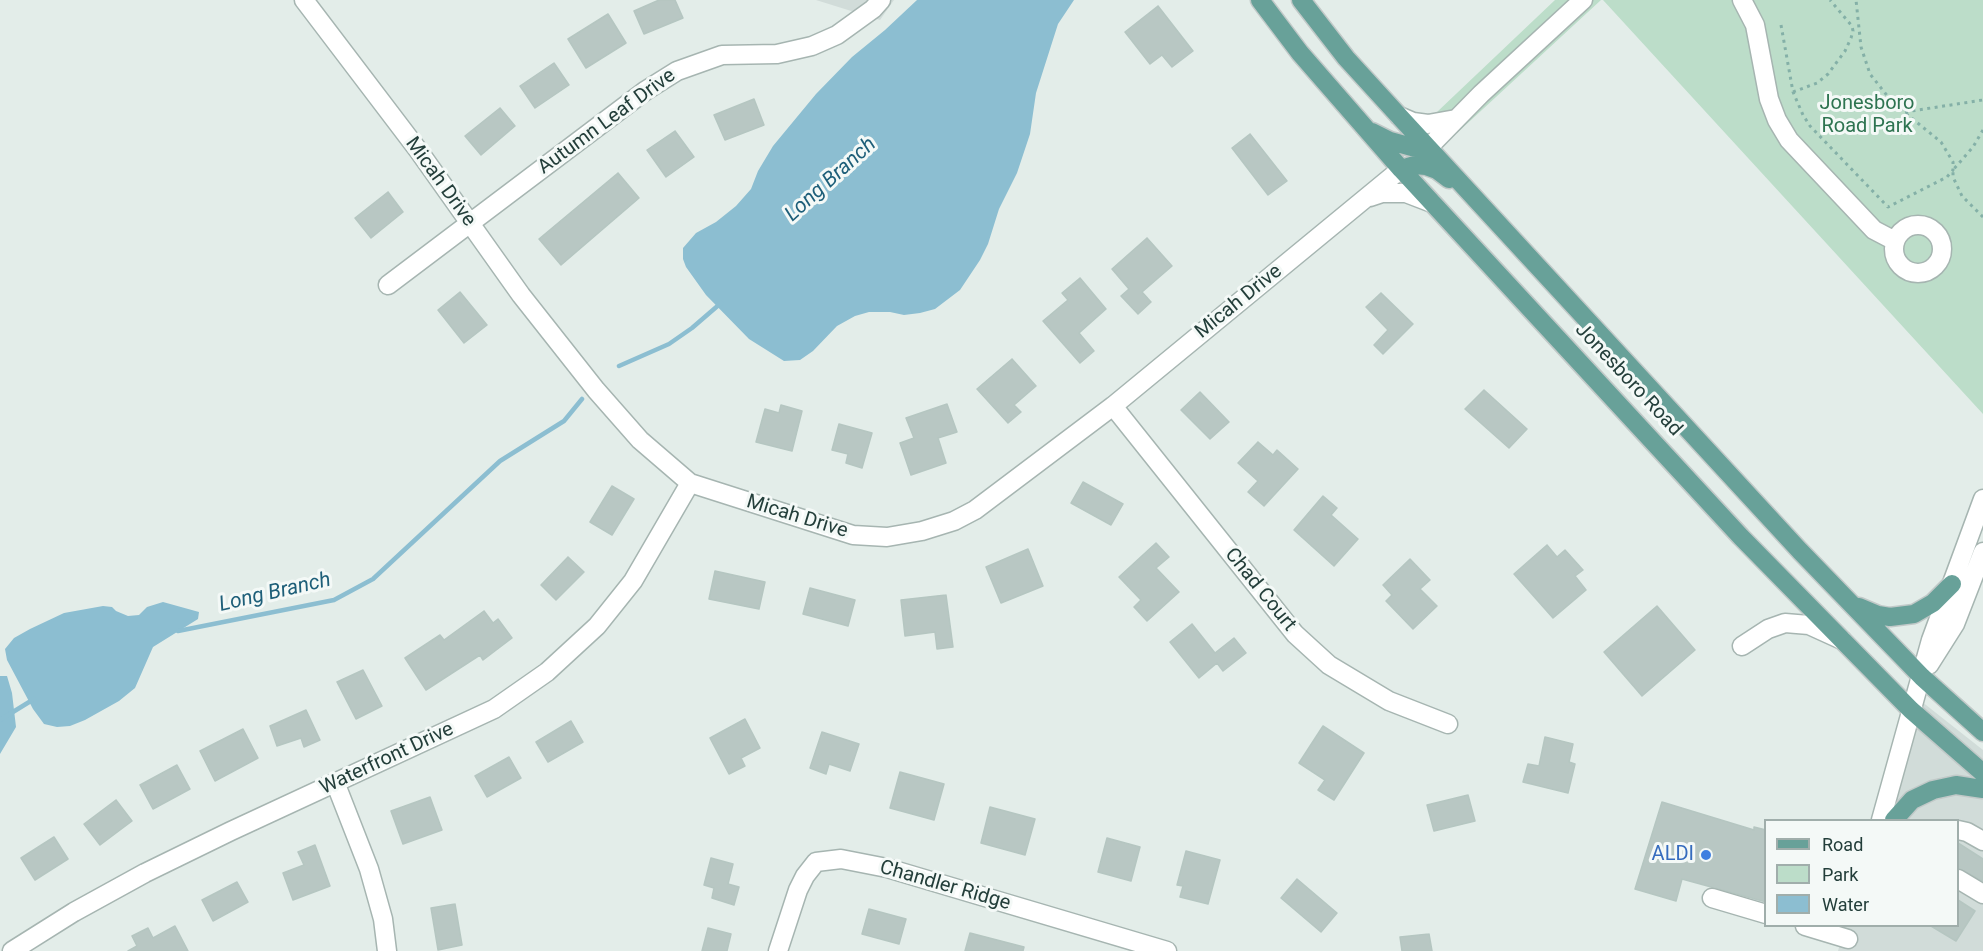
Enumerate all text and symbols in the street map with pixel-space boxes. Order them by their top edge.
street label: Autumn Leaf Drive [534,64,680,180]
park label: Jonesboro Road Park [1819,92,1915,139]
street label: Micah Drive [400,133,480,231]
water label: Long Branch [780,133,882,227]
street label: Micah Drive [1191,260,1287,344]
street label: Jonesboro Road [1569,318,1687,442]
street label: Micah Drive [743,490,851,544]
street label: Chad Court [1219,543,1301,637]
water label: Long Branch [217,568,333,618]
street label: Waterfront Drive [316,718,458,800]
legend [1764,819,1959,927]
text: Road [1822,834,1863,855]
place label: ALDI [1652,843,1694,867]
marker: ALDI [1699,848,1713,862]
street label: Chandler Ridge [877,856,1013,916]
text: Park [1822,864,1858,885]
text: Water [1822,894,1869,915]

